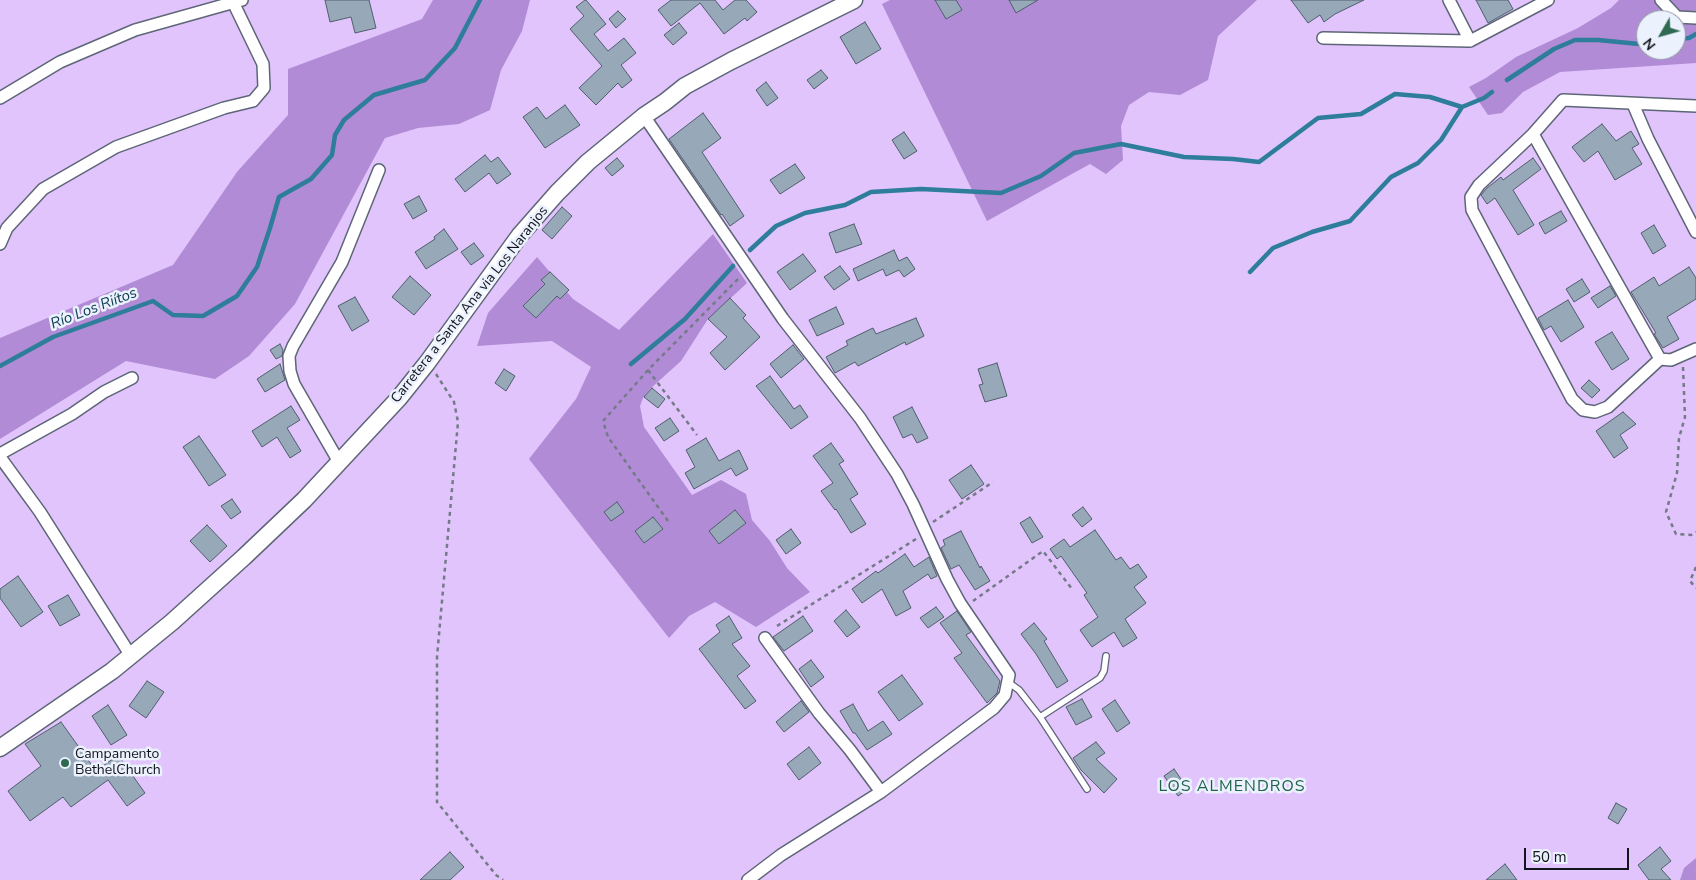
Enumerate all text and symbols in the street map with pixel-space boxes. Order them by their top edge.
north arrow [1636,10,1686,60]
text: N [1639,34,1660,54]
street label: Carretera a Santa Ana via Los Naranjos [388,203,552,407]
water label: Río Los Riítos [48,284,140,334]
place label: Campamento BethelChurch [75,747,161,780]
marker: Campamento BethelChurch [59,757,71,769]
district label: LOS ALMENDROS [1157,777,1307,797]
scale bar [1526,838,1631,870]
text: 50 m [1532,847,1567,867]

